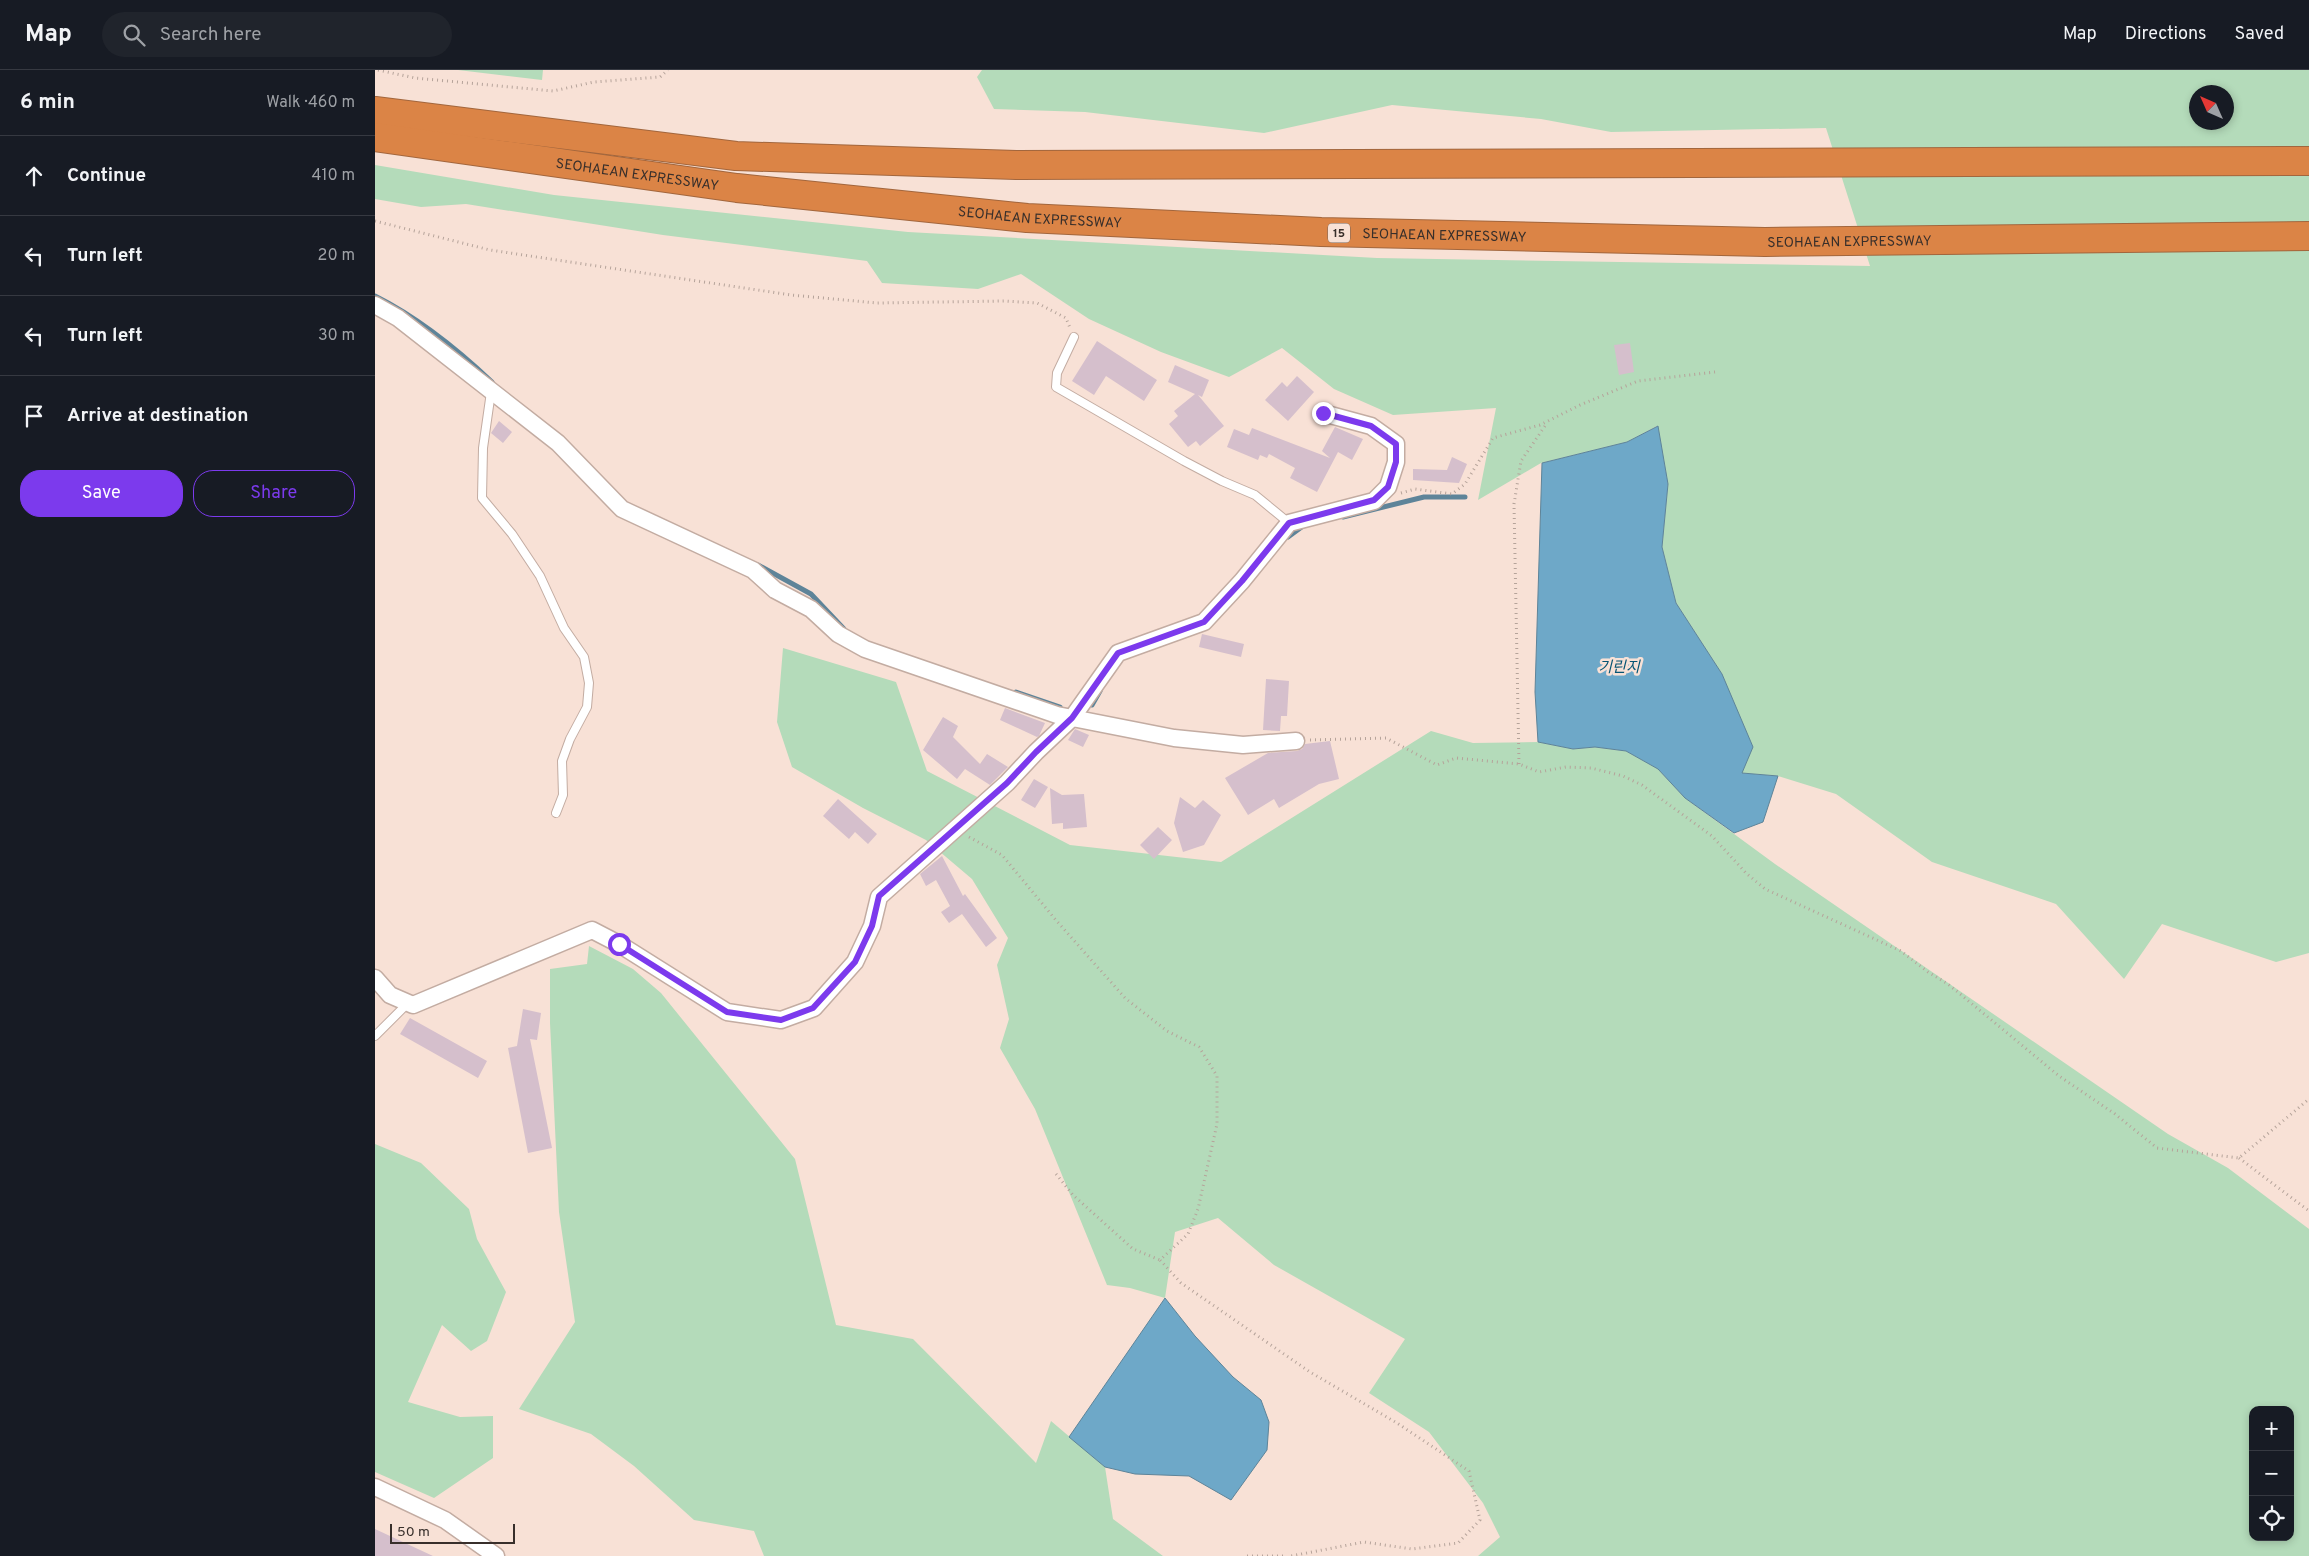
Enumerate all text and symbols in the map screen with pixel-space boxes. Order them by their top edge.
search box [102,12,452,57]
text: Map [25,20,72,50]
icon: search [120,21,148,49]
text: Search here [160,23,261,47]
text: Map [2063,23,2097,46]
text: Directions [2125,23,2207,46]
text: Saved [2235,23,2284,46]
north arrow [2189,85,2234,130]
text: 6 min [20,89,75,116]
text: Walk · 460 m [266,93,355,113]
street label: SEOHAEAN EXPRESSWAY [555,156,720,195]
icon: ahead [20,162,48,190]
text: Continue [67,164,146,188]
text: 410 m [312,166,355,186]
street label: SEOHAEAN EXPRESSWAY [957,204,1122,233]
road number: 15 [1328,224,1350,242]
street label: SEOHAEAN EXPRESSWAY [1362,226,1527,247]
street label: SEOHAEAN EXPRESSWAY [1767,233,1932,252]
icon: left [20,242,48,270]
text: Turn left [67,244,143,268]
text: 20 m [318,246,355,266]
icon: left [20,322,48,350]
text: Turn left [67,324,143,348]
text: 30 m [318,326,355,346]
icon: arrive [20,402,48,430]
route end [1312,402,1335,425]
text: Arrive at destination [67,404,248,428]
button: Save [20,470,183,517]
button: Share [193,470,355,517]
water label: 기린지 [1598,659,1641,678]
route start [608,933,631,956]
map controls [2249,1406,2294,1541]
button: + [2249,1406,2294,1451]
button: − [2249,1451,2294,1496]
button: locate [2249,1496,2294,1541]
scale bar [390,1521,515,1544]
text: 50 m [397,1524,430,1541]

